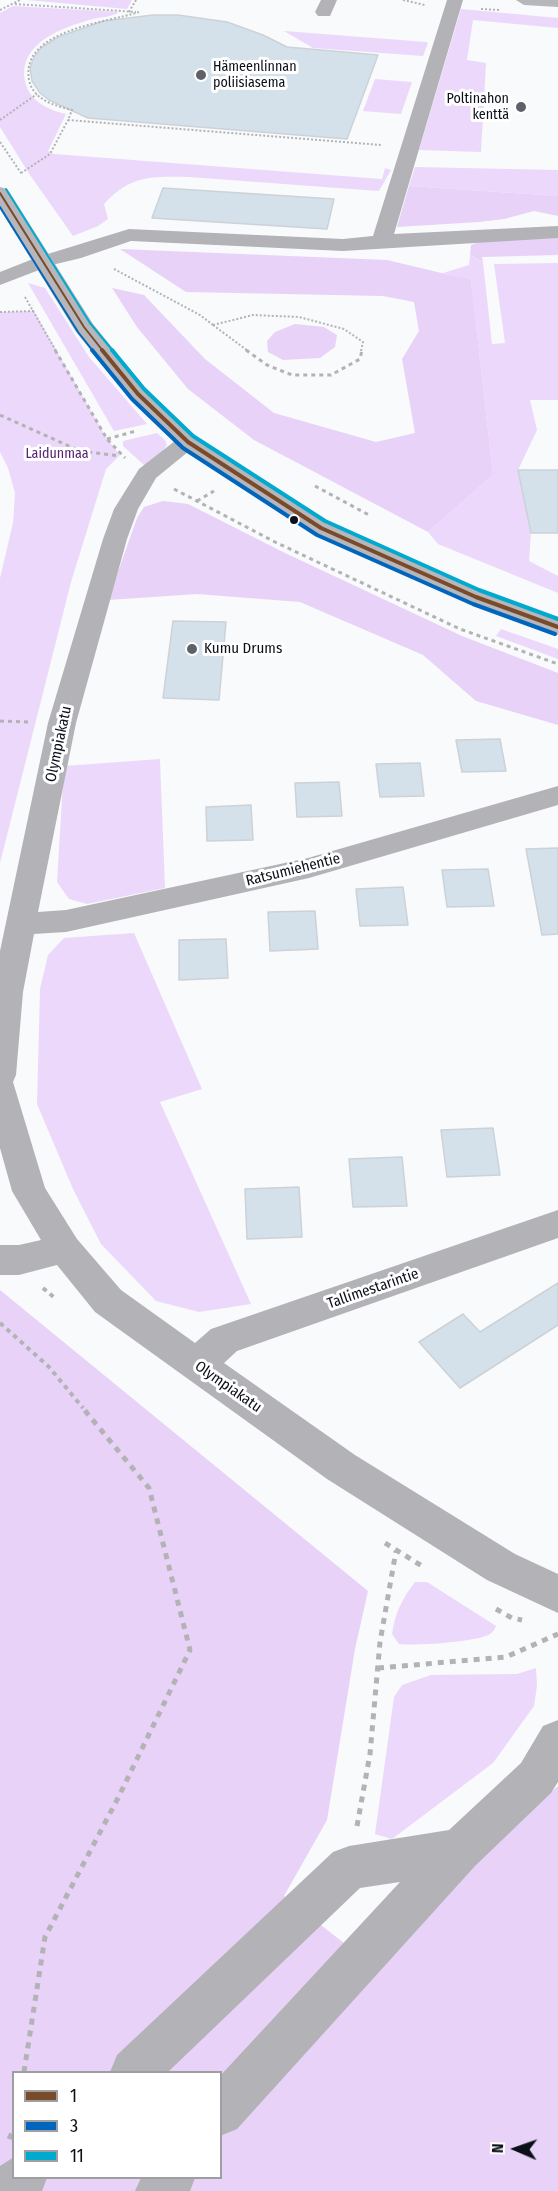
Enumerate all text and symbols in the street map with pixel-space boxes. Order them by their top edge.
place label: Hämeenlinnan poliisiasema [213,59,297,92]
marker: Hämeenlinnan poliisiasema [194,68,208,82]
place label: Poltinahon kenttä [447,91,509,124]
marker: Poltinahon kenttä [514,100,528,114]
park label: Laidunmaa [25,446,89,462]
unlabelled marker [288,514,300,526]
place label: Kumu Drums [204,640,282,658]
marker: Kumu Drums [185,642,199,656]
street label: Olympiakatu [42,704,76,784]
street label: Ratsumiehentie [244,850,342,890]
street label: Tallimestarintie [325,1265,421,1313]
street label: Olympiakatu [191,1357,265,1417]
legend [12,2071,222,2179]
text: 1 [70,2085,77,2107]
text: 3 [70,2115,78,2137]
north arrow [486,2119,546,2179]
text: N [488,2143,507,2153]
text: 11 [70,2145,84,2167]

